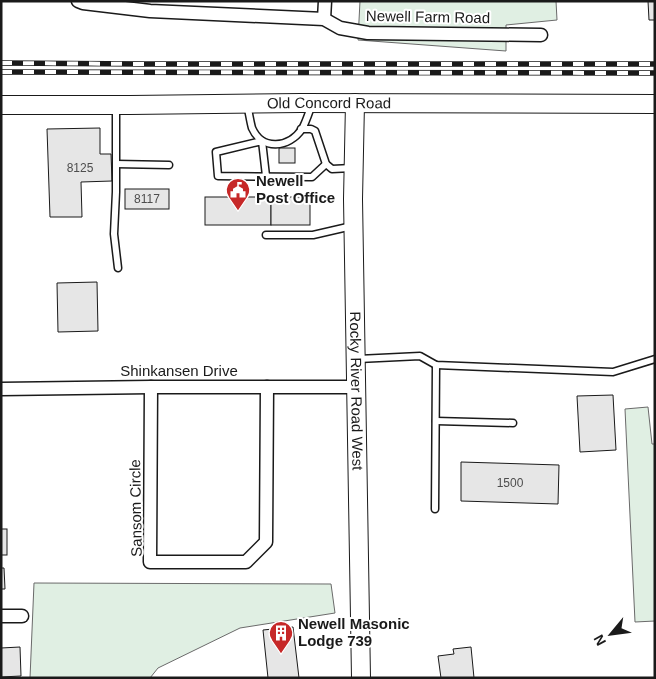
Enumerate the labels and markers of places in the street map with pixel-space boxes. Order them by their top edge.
place label: Newell Post Office [256,172,335,206]
public building icon: Newell Post Office [225,177,251,211]
place label: Newell Masonic Lodge 739 [298,615,410,649]
building icon: Newell Masonic Lodge 739 [268,620,294,654]

